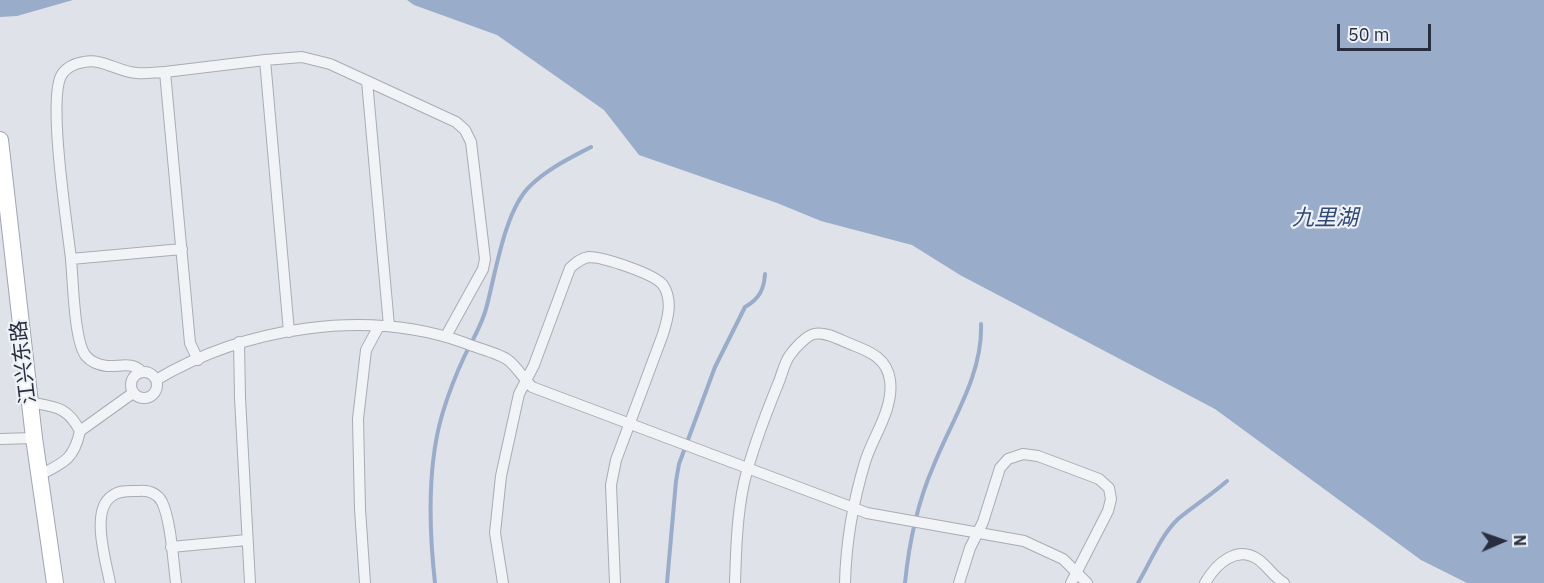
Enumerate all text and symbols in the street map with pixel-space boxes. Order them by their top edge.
scale bar [1340,12,1434,50]
text: 50 m [1348,23,1390,46]
water label: 九里湖 [1292,206,1358,232]
street label: 江兴东路 [6,319,42,405]
north arrow [1472,511,1532,571]
text: N [1510,534,1530,547]

